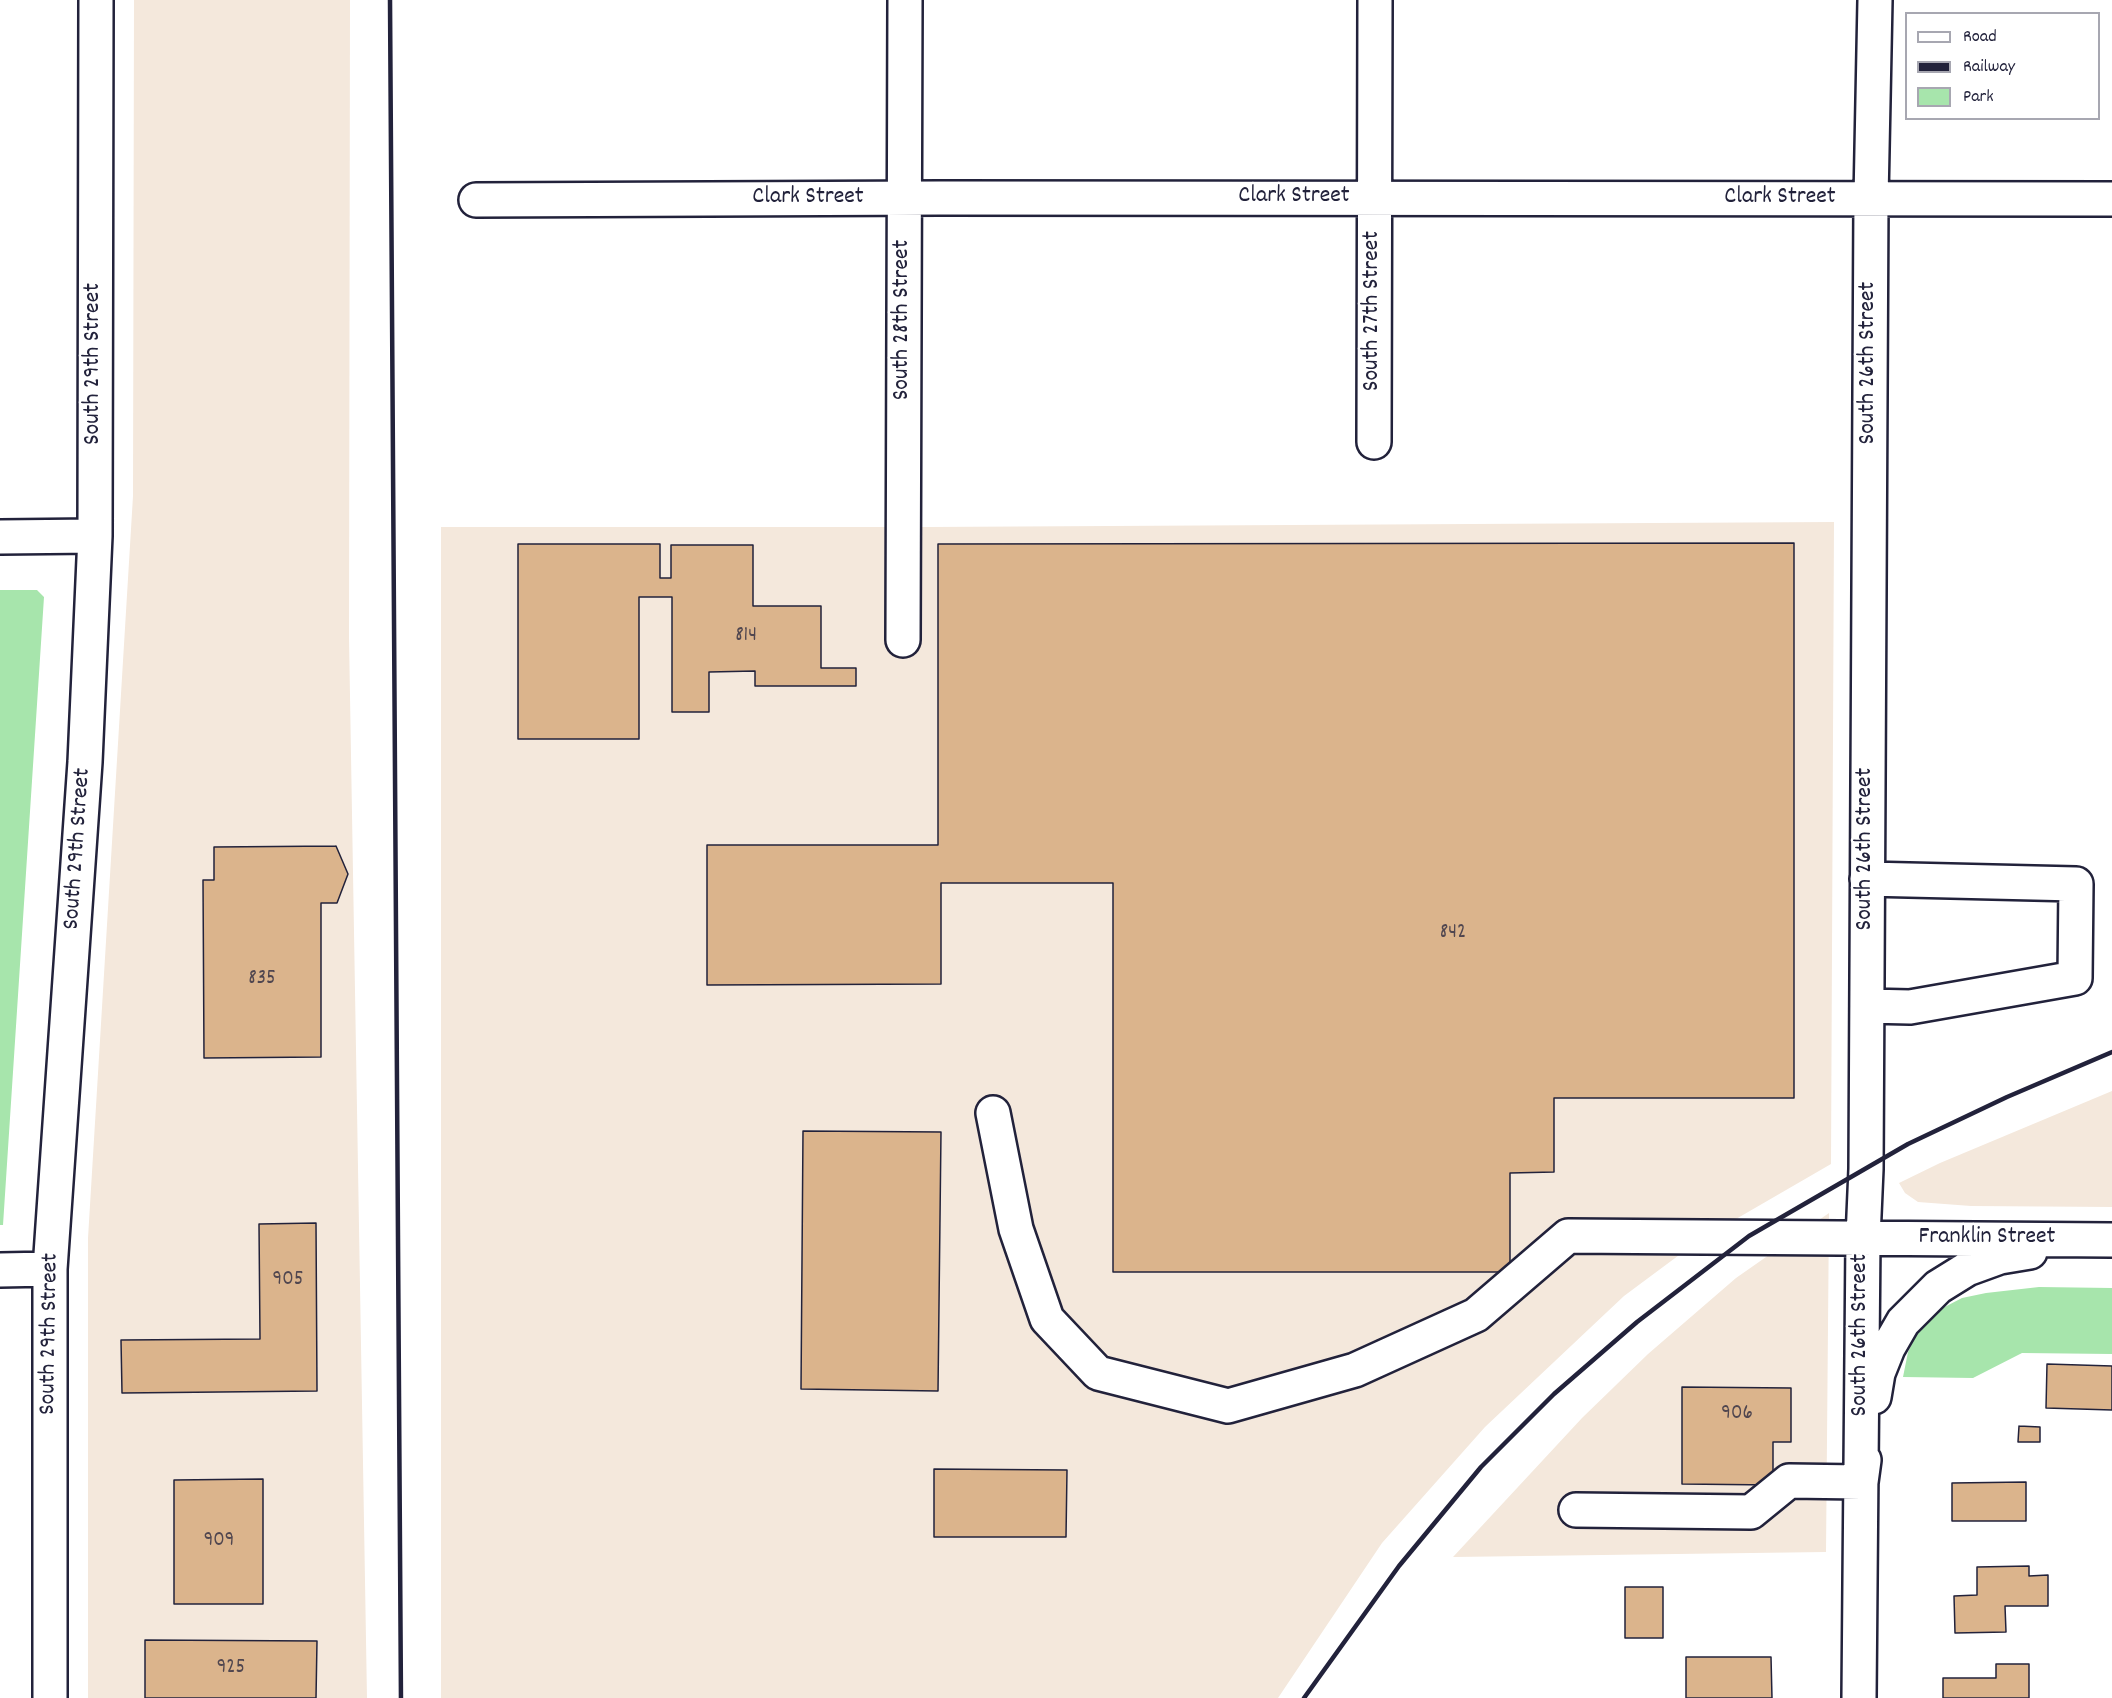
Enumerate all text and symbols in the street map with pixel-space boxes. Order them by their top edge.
legend [1905,12,2100,120]
text: Road [1963,25,1997,50]
text: Railway [1963,55,2015,80]
text: Park [1963,85,1994,110]
street label: Clark Street [1238,184,1350,212]
street label: Clark Street [752,185,864,213]
street label: Clark Street [1724,185,1836,213]
street label: South 27th Street [1360,231,1388,391]
street label: South 28th Street [890,240,918,400]
street label: South 26th Street [1856,282,1884,444]
street label: South 29th Street [81,283,109,445]
house number: 814 [735,624,757,650]
street label: South 29th Street [59,767,99,931]
street label: South 26th Street [1853,768,1881,930]
house number: 842 [1440,921,1466,947]
house number: 835 [248,967,276,993]
street label: Franklin Street [1919,1225,2055,1253]
street label: South 29th Street [35,1253,67,1415]
street label: South 26th Street [1848,1254,1876,1416]
house number: 905 [273,1268,303,1294]
house number: 906 [1721,1402,1753,1428]
house number: 909 [204,1529,234,1555]
house number: 925 [217,1656,245,1682]

